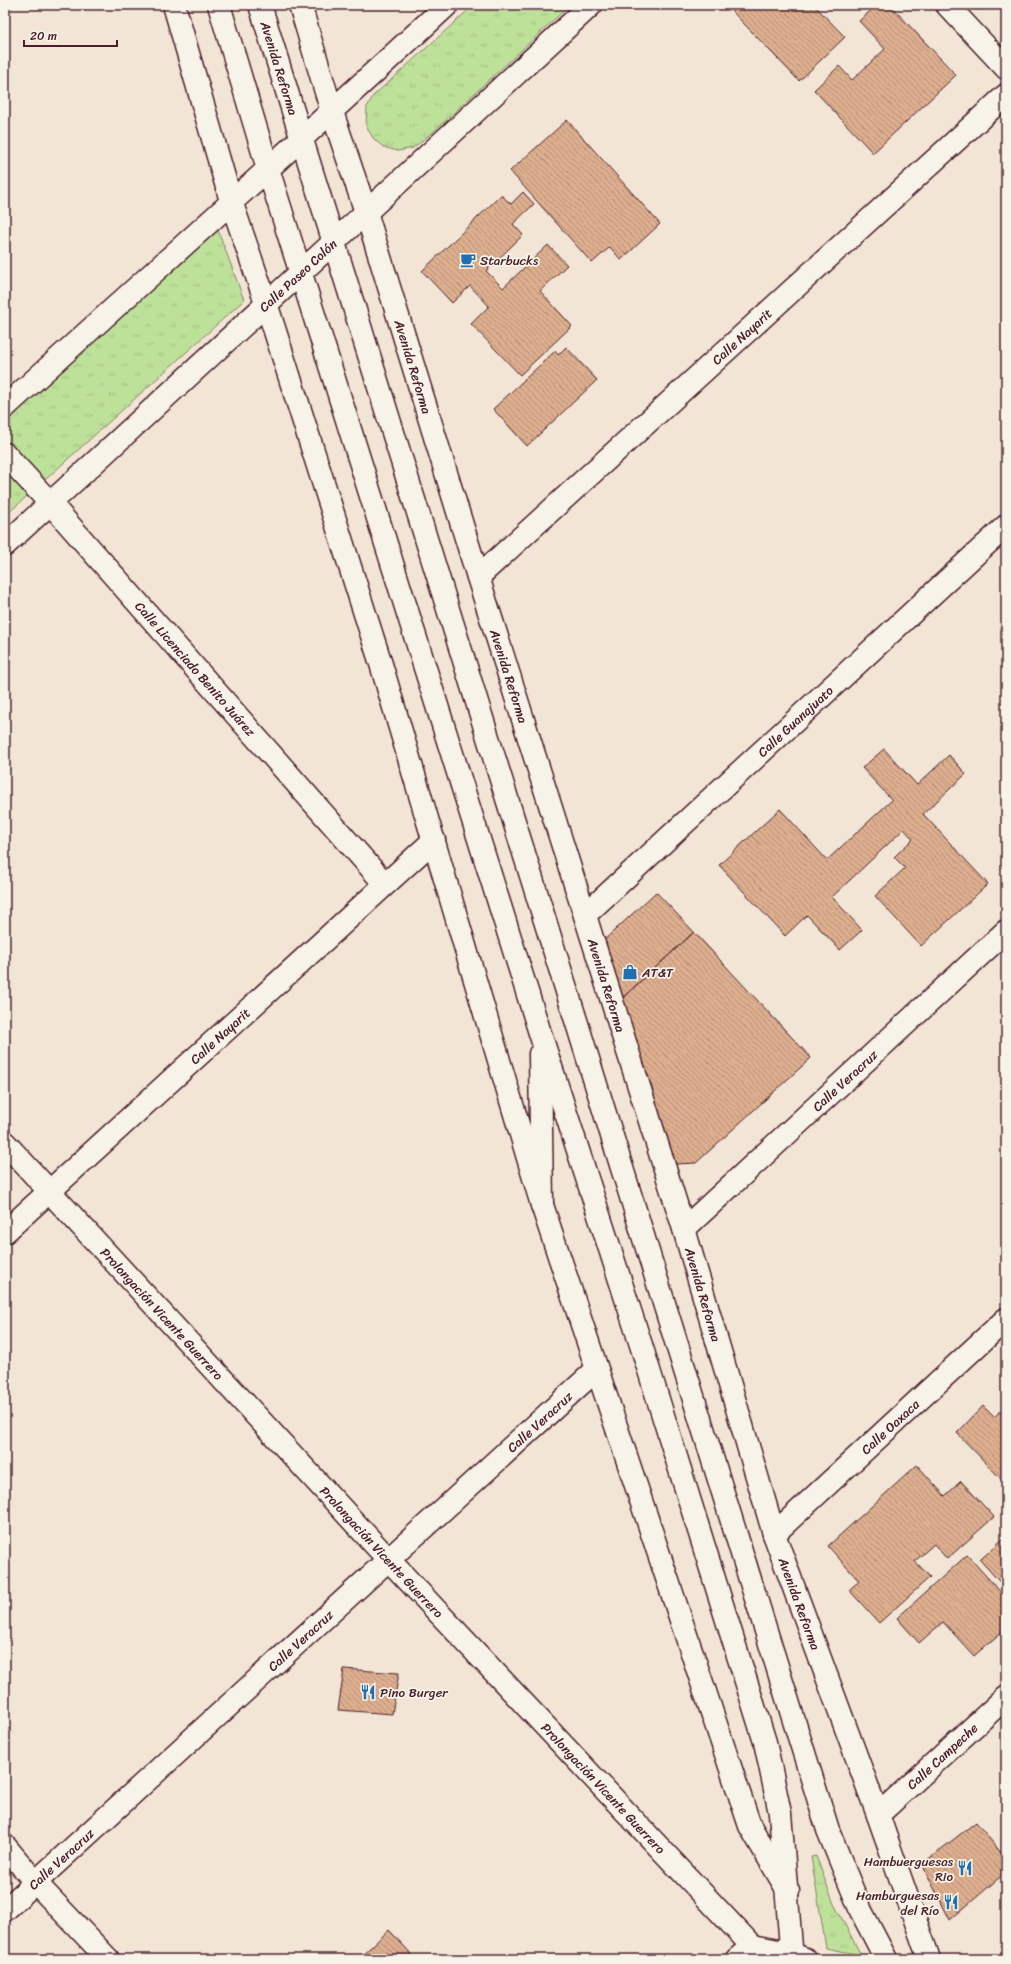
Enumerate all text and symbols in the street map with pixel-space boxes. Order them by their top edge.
street label: Avenida Reforma [253,17,305,119]
scale bar [24,22,117,48]
text: 20 m [30,25,57,47]
street label: Calle Paseo Colón [253,233,343,318]
place label: Starbucks [480,249,539,272]
cafe icon: Starbucks [459,251,477,269]
street label: Calle Nayarit [706,302,778,371]
street label: Avenida Reforma [387,316,438,417]
street label: Calle Licenciado Benito Juárez [129,596,262,742]
street label: Avenida Reforma [483,625,535,727]
street label: Calle Guanajuato [752,680,839,763]
street label: Avenida Reforma [580,934,632,1036]
place label: AT&T [641,961,674,984]
shop icon: AT&T [621,963,639,981]
street label: Calle Nayarit [184,1002,256,1070]
street label: Calle Veracruz [807,1043,884,1117]
street label: Prolongación Vicente Guerrero [94,1242,229,1386]
street label: Avenida Reforma [678,1244,728,1345]
street label: Calle Veracruz [501,1385,579,1459]
street label: Calle Oaxaca [856,1393,925,1460]
street label: Prolongación Vicente Guerrero [314,1481,449,1624]
street label: Avenida Reforma [771,1553,827,1654]
street label: Calle Veracruz [262,1604,340,1677]
place label: Pino Burger [380,1681,448,1704]
restaurant icon: Pino Burger [359,1683,377,1701]
street label: Prolongación Vicente Guerrero [535,1717,671,1860]
street label: Calle Campeche [901,1717,984,1795]
street label: Calle Veracruz [23,1822,100,1896]
place label: Hambuerguesas Rio [864,1850,954,1888]
restaurant icon: Hambuerguesas Rio [956,1859,974,1877]
place label: Hamburguesas del Río [856,1884,940,1922]
restaurant icon: Hamburguesas del Río [942,1893,960,1911]

